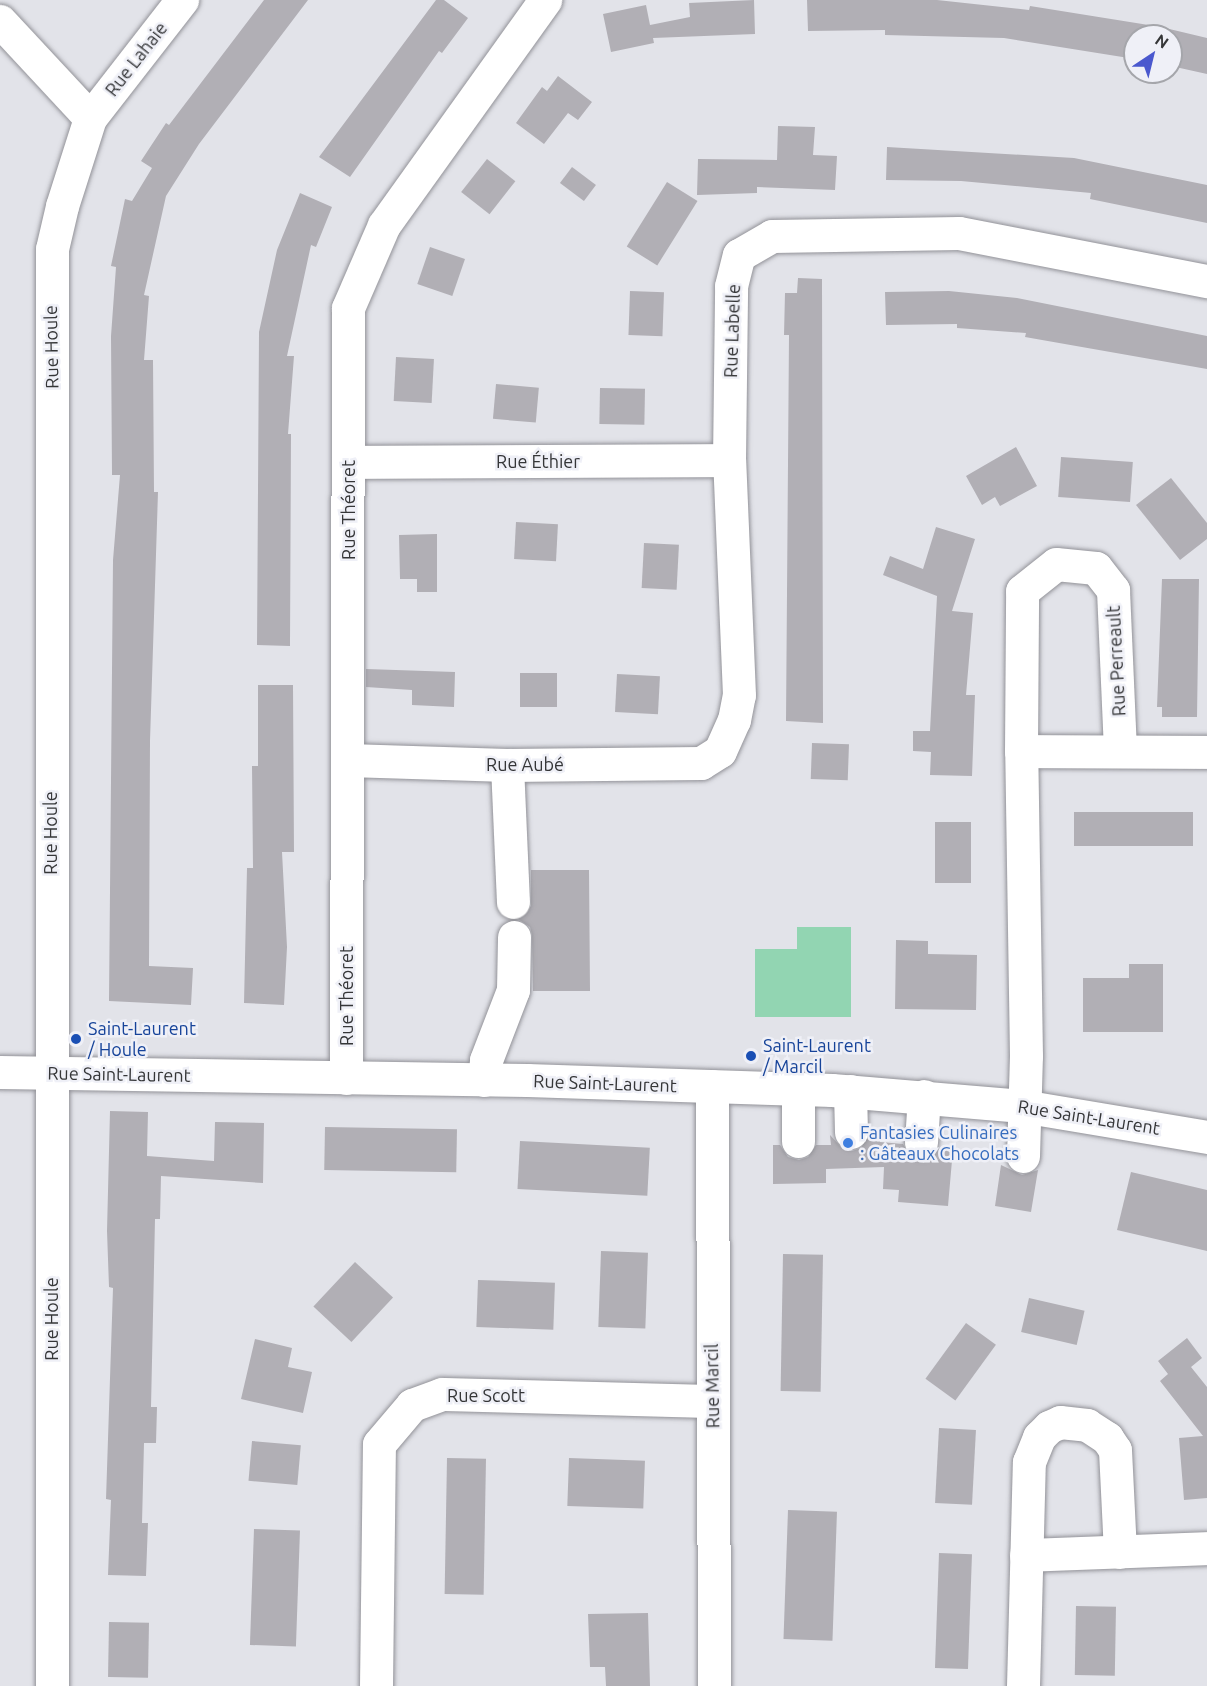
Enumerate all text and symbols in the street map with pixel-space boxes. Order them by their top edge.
street label: Rue Lahaie [100,18,172,100]
north arrow [1123,24,1183,84]
text: N [1152,30,1172,52]
street label: Rue Labelle [720,284,744,378]
street label: Rue Houle [39,305,63,389]
street label: Rue Éthier [496,450,580,472]
street label: Rue Théoret [337,460,359,560]
street label: Rue Perreault [1102,605,1130,717]
street label: Rue Aubé [486,753,564,775]
street label: Rue Houle [39,791,61,875]
street label: Rue Théoret [335,946,357,1046]
place label: Saint-Laurent / Houle [88,1018,196,1060]
marker: Saint-Laurent / Houle [69,1032,83,1046]
place label: Saint-Laurent / Marcil [763,1035,871,1078]
marker: Saint-Laurent / Marcil [744,1049,758,1063]
street label: Rue Saint-Laurent [47,1062,191,1086]
street label: Rue Saint-Laurent [533,1070,677,1096]
street label: Rue Saint-Laurent [1016,1095,1162,1139]
place label: Fantasies Culinaires : Gâteaux Chocolats [860,1122,1019,1164]
marker: Fantasies Culinaires : Gâteaux Chocolats [841,1136,855,1150]
street label: Rue Houle [40,1277,62,1361]
street label: Rue Marcil [700,1343,724,1429]
street label: Rue Scott [447,1384,525,1406]

